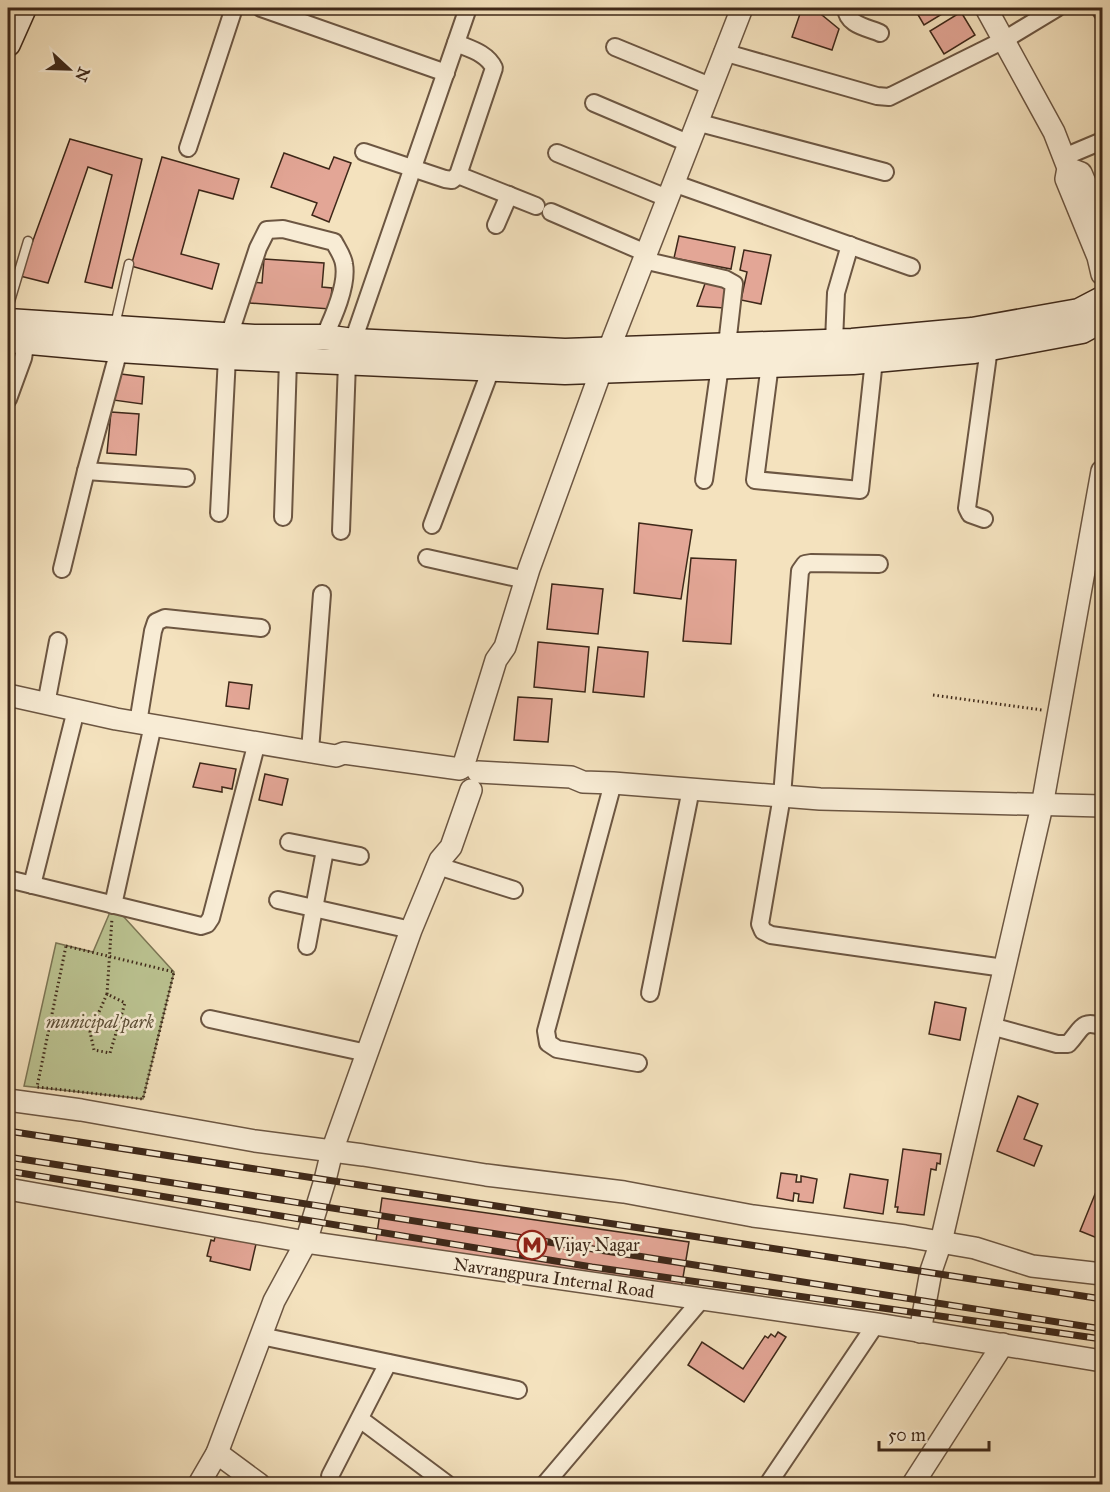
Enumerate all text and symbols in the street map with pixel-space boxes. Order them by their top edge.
north arrow [39,39,99,99]
text: N [71,65,94,85]
park label: municipal park [46,1011,154,1034]
metro station icon: Vijay Nagar [516,1229,548,1261]
place label: Vijay Nagar [552,1234,640,1257]
street label: Navrangpura Internal Road [452,1253,656,1304]
scale bar [879,1414,988,1452]
text: 50 m [888,1424,926,1446]

